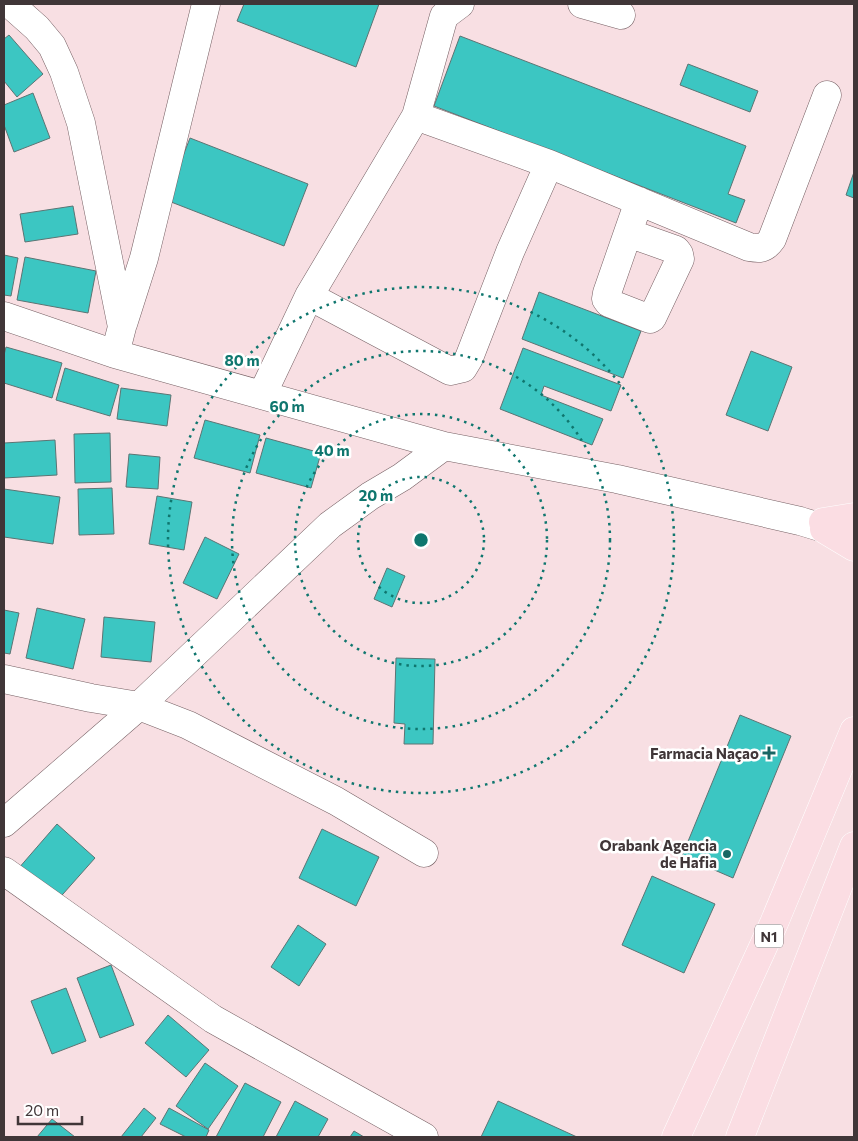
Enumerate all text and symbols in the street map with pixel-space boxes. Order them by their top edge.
text: 80 m [224,351,260,369]
text: 60 m [269,397,305,415]
text: 40 m [314,441,350,459]
text: 20 m [359,486,393,504]
centre of rings [412,531,430,549]
place label: Farmacia Naçao [650,744,759,762]
marker: Farmacia Naçao [763,747,775,759]
place label: Orabank Agencia de Hafia [600,836,717,871]
marker: Orabank Agencia de Hafia [721,848,733,860]
road number: N1 [755,924,783,948]
scale bar [18,1094,81,1126]
text: 20 m [25,1101,59,1119]

